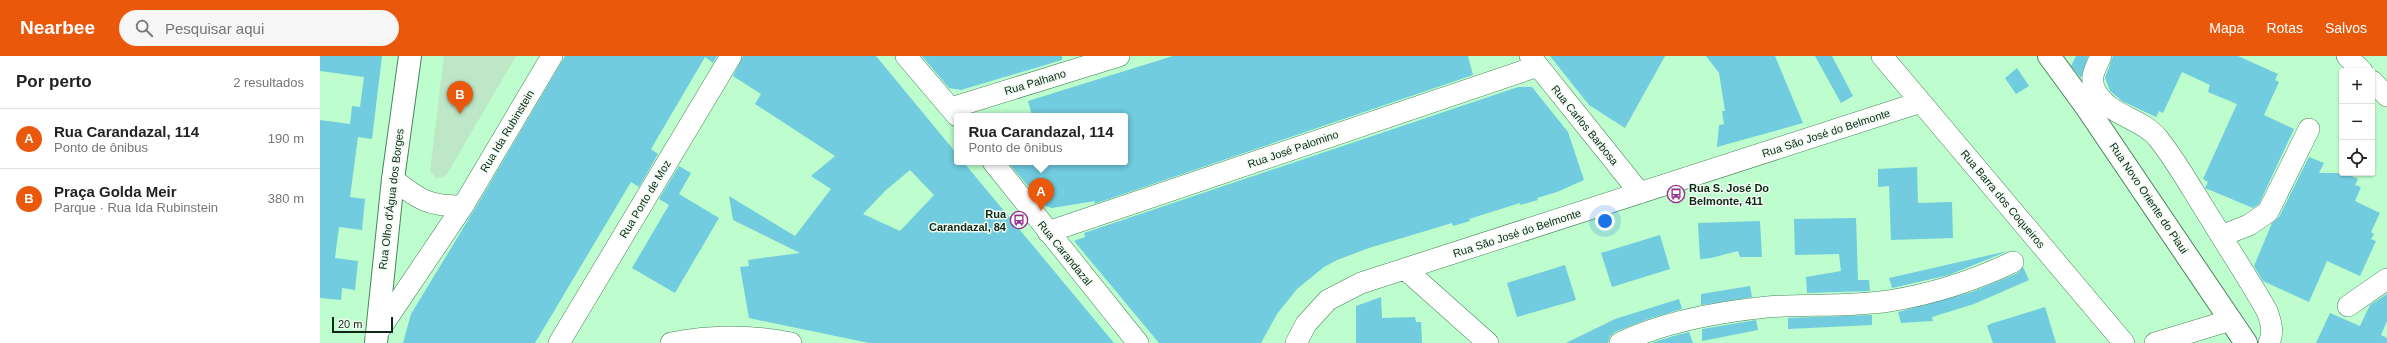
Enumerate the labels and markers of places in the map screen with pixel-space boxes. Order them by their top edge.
pin: B [447,81,473,114]
pin: A [1028,178,1054,211]
place label: Rua S. José Do Belmonte, 411 [1689,182,1769,207]
bus stop icon: Rua S. José Do Belmonte, 411 [1666,184,1686,204]
place label: Rua Carandazal, 84 [929,208,1007,233]
bus stop icon: Rua Carandazal, 84 [1009,210,1029,230]

